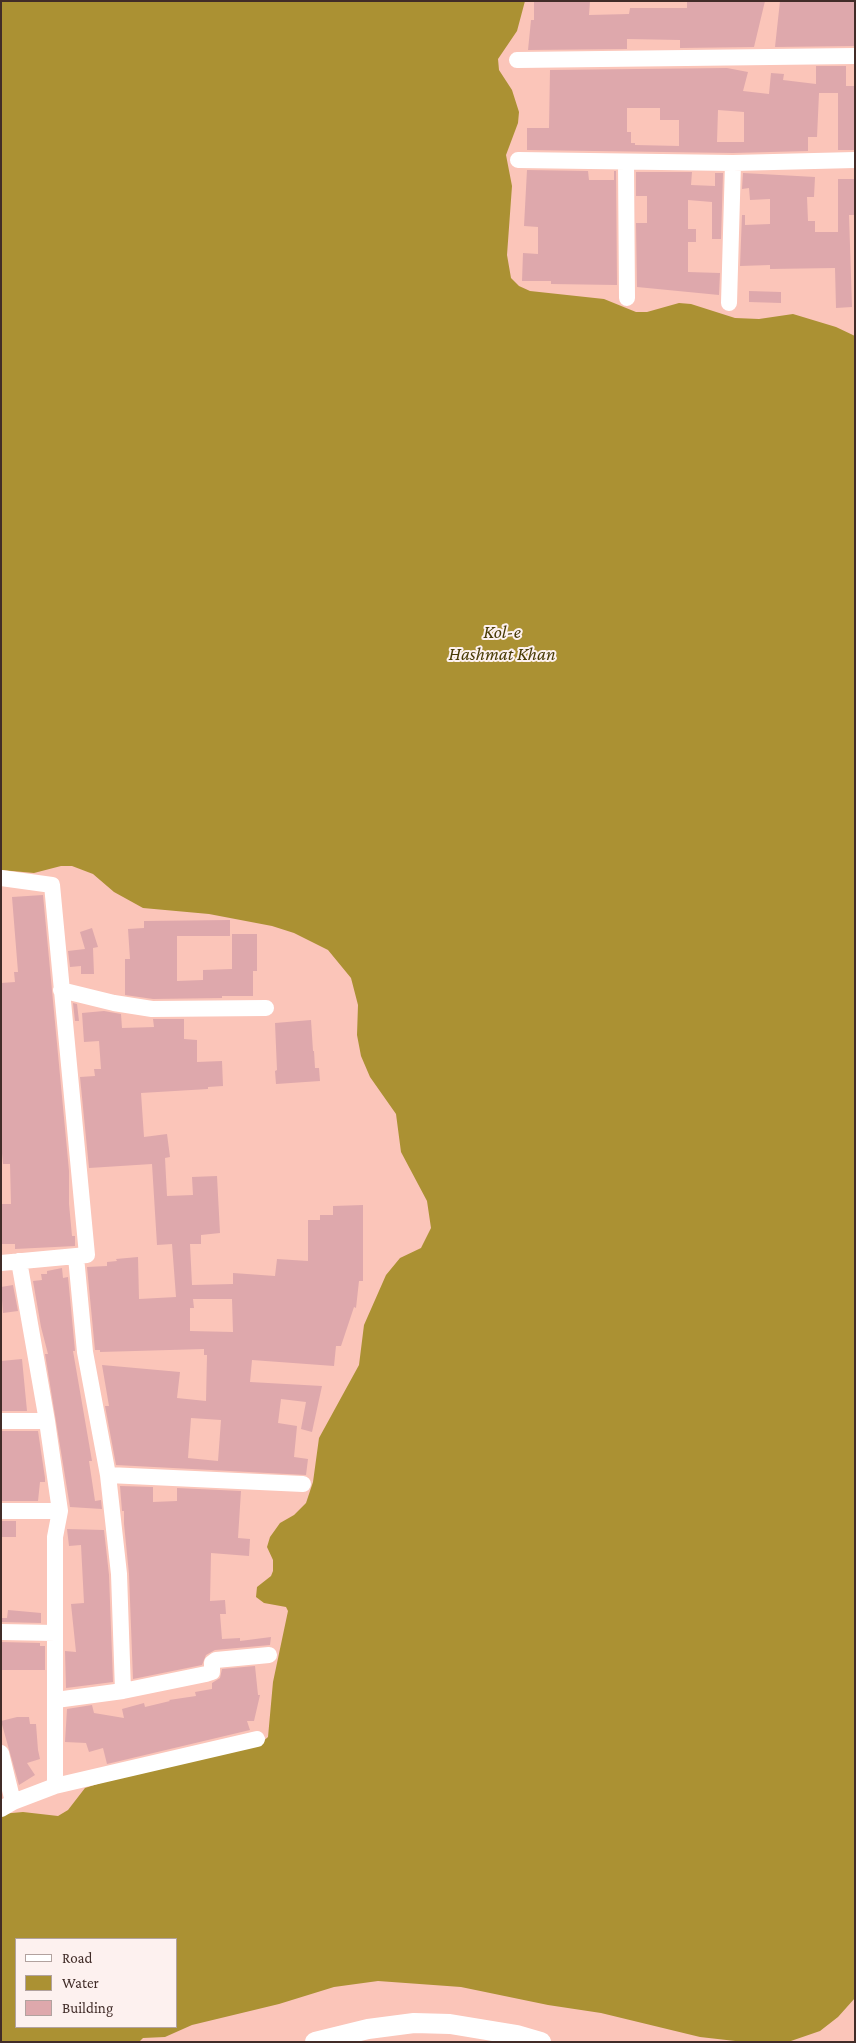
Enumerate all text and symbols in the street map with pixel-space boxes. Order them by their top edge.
water label: Kol-e Hashmat Khan [448,621,556,665]
legend [15,1938,178,2028]
text: Road [62,1950,92,1966]
text: Water [62,1975,99,1991]
text: Building [62,2000,113,2016]

